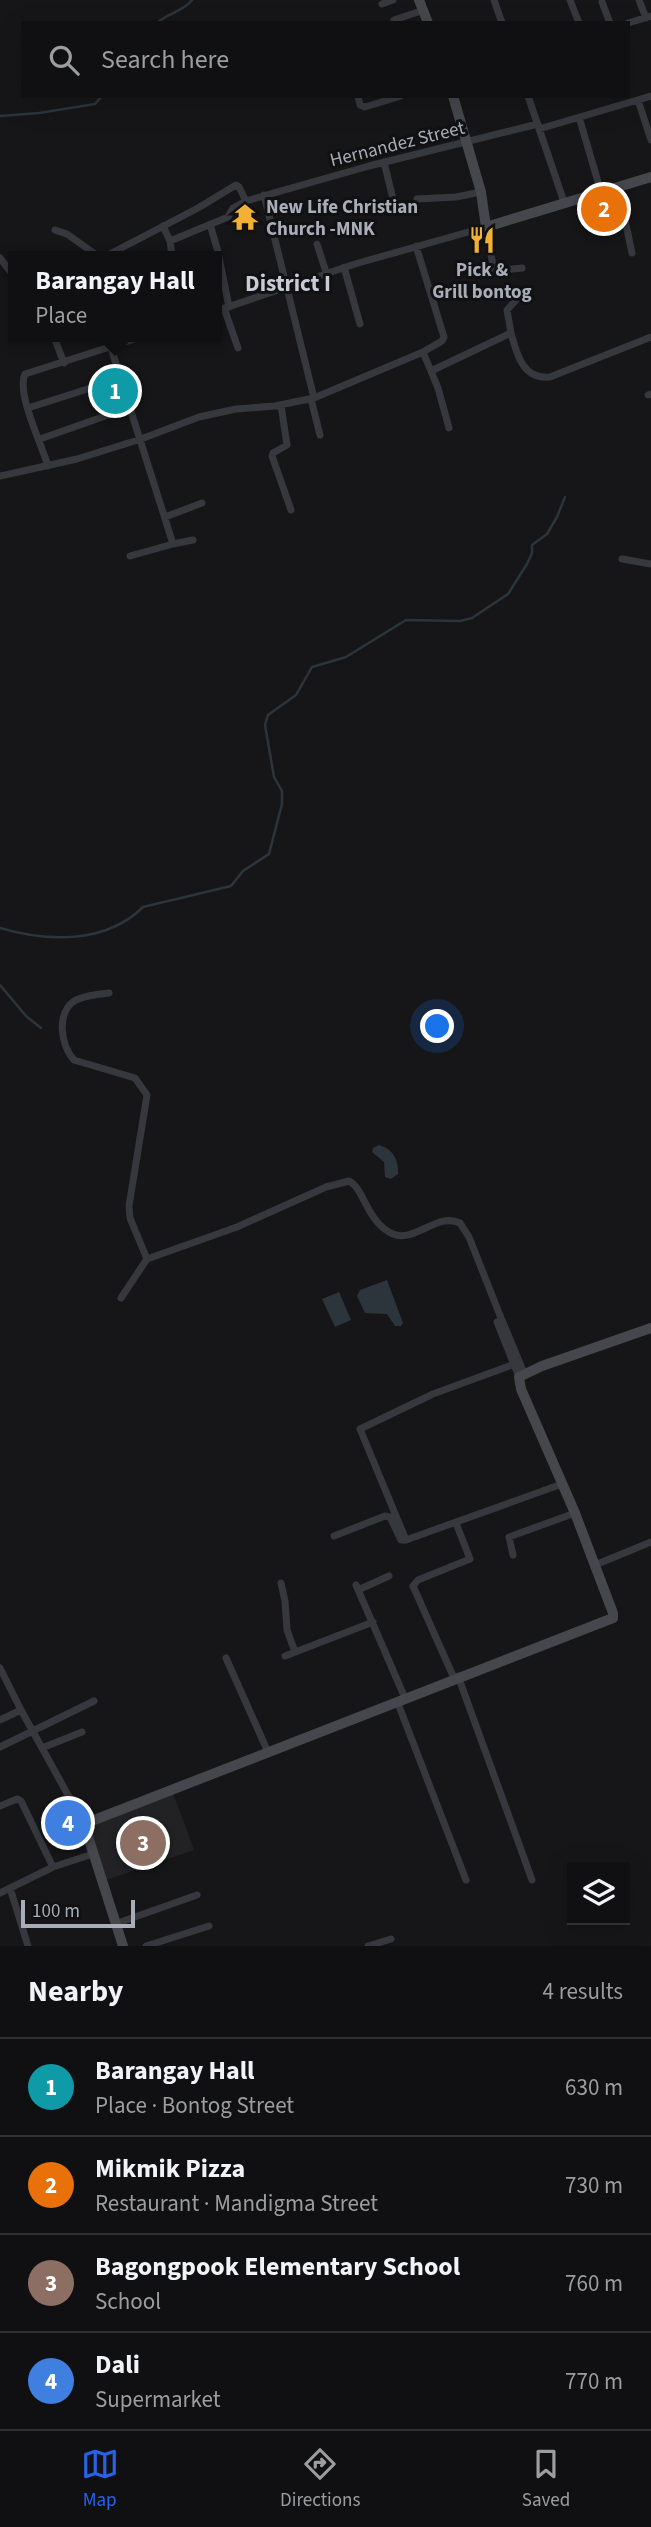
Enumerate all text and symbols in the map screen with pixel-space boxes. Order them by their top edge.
search box [21,21,630,98]
icon: search [45,41,83,79]
text: Search here [101,41,229,78]
street label: Hernandez Street [327,114,468,174]
pin: 2 [581,183,627,235]
place label: New Life Christian Church -MNK [266,194,418,243]
temple icon: New Life Christian Church -MNK [230,202,260,232]
restaurant icon: Pick & Grill bontog [467,225,497,255]
popup [8,251,222,342]
place label: Pick & Grill bontog [432,257,532,306]
text: Barangay Hall [35,262,195,299]
district label: District I [245,267,331,300]
text: Place [35,299,87,332]
pin: 1 [92,365,138,417]
your location [420,1009,454,1043]
pin: 4 [45,1797,91,1849]
pin: 3 [120,1817,166,1869]
map controls [567,1862,630,1925]
button: layers [567,1862,630,1925]
scale bar [21,1897,135,1929]
text: 100 m [32,1898,80,1925]
text: Nearby [28,1970,123,2013]
text: 4 results [543,1975,623,2008]
text: Barangay Hall [95,2052,255,2089]
text: 1 [45,2071,57,2104]
text: 630 m [565,2071,623,2104]
text: Place · Bontog Street [95,2089,294,2122]
text: Mikmik Pizza [95,2150,245,2187]
text: 2 [45,2169,57,2202]
text: 730 m [565,2169,623,2202]
text: Restaurant · Mandigma Street [95,2187,378,2220]
text: Bagongpook Elementary School [95,2248,460,2285]
text: 3 [45,2267,57,2300]
text: 760 m [565,2267,623,2300]
text: School [95,2285,161,2318]
text: Dali [95,2346,140,2383]
text: 4 [45,2365,57,2398]
text: 770 m [565,2365,623,2398]
text: Supermarket [95,2383,221,2416]
tab: Map [81,2445,119,2514]
tab: Directions [280,2445,360,2514]
tab: Saved [522,2445,570,2514]

